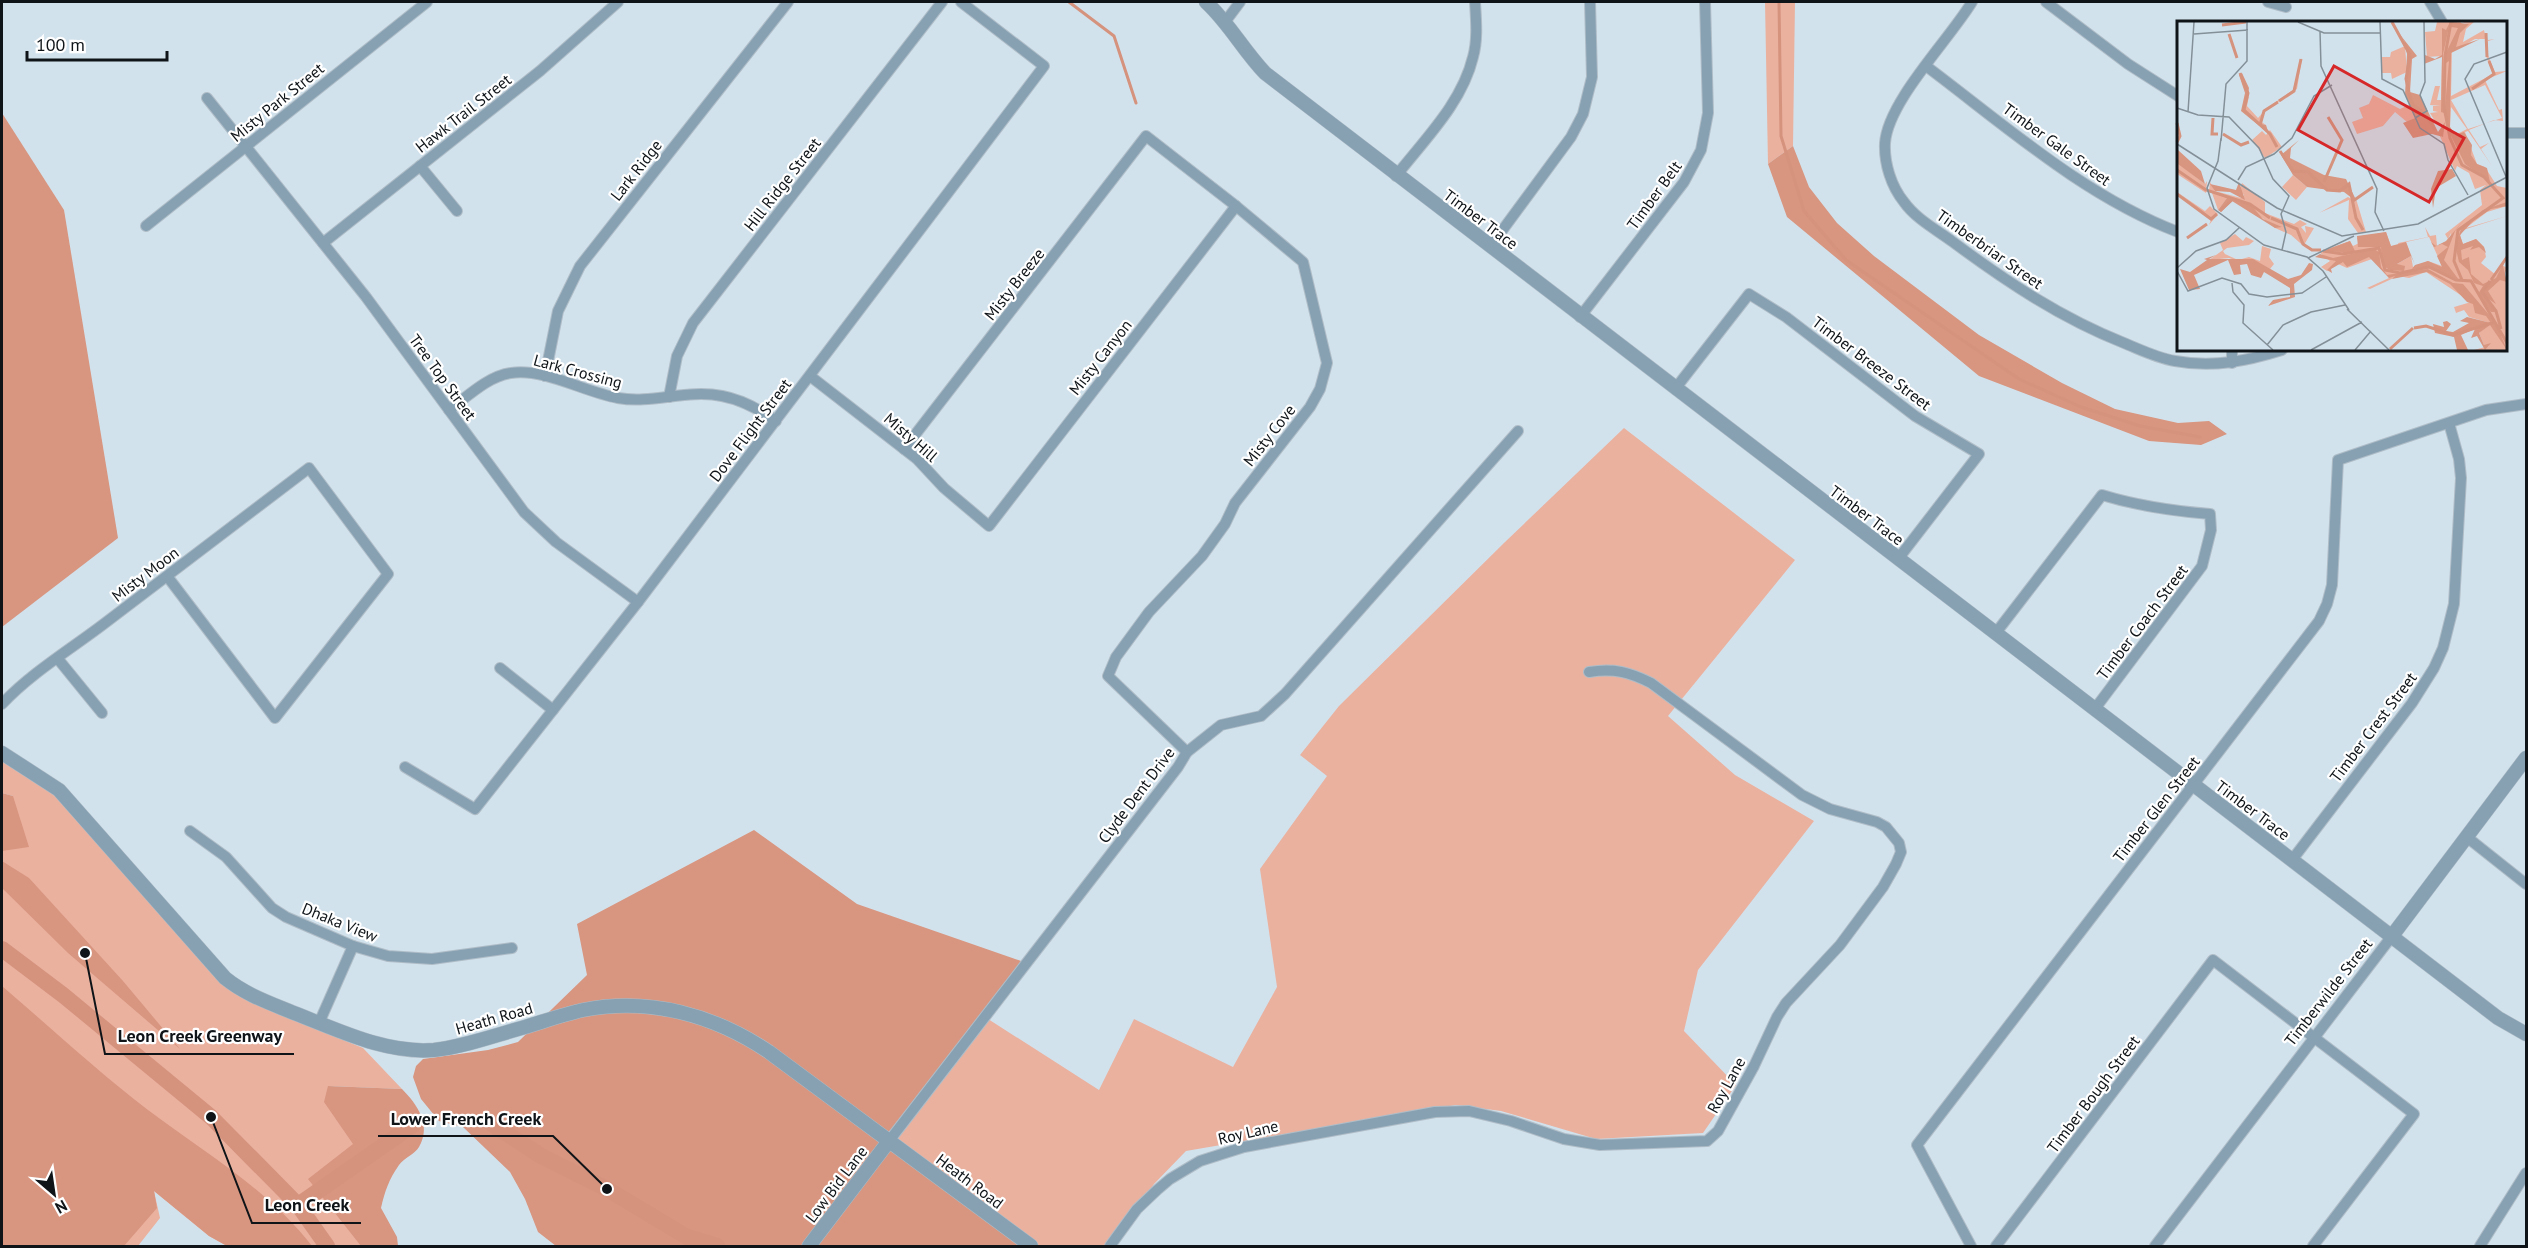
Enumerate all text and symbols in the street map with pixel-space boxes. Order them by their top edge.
inset map [2177,21,2507,351]
scale bar [27,24,166,62]
text: 100 m [36,33,85,56]
street label: Misty Park Street [226,58,328,146]
street label: Hawk Trail Street [411,69,515,157]
street label: Timber Gale Street [1999,98,2115,190]
street label: Hill Ridge Street [739,133,825,235]
street label: Lark Ridge [606,136,666,204]
street label: Timber Belt [1622,156,1686,233]
street label: Timber Trace [1440,185,1522,253]
street label: Timberbriar Street [1933,205,2048,293]
street label: Misty Breeze [980,244,1048,324]
street label: Timber Breeze Street [1809,312,1936,415]
street label: Misty Canyon [1064,315,1136,399]
street label: Tree Top Street [405,330,481,424]
street label: Lark Crossing [532,350,624,392]
street label: Dove Flight Street [705,374,796,486]
street label: Misty Cove [1239,400,1299,470]
street label: Misty Hill [880,408,942,466]
street label: Timber Trace [1826,481,1908,549]
street label: Misty Moon [108,542,182,606]
street label: Timber Coach Street [2092,560,2192,683]
street label: Timber Crest Street [2325,668,2421,786]
street label: Clyde Dent Drive [1093,743,1179,847]
street label: Timber Glen Street [2108,752,2204,866]
street label: Timber Trace [2212,776,2294,844]
street label: Dhaka View [299,898,381,946]
street label: Timberwilde Street [2280,934,2377,1050]
street label: Heath Road [453,997,535,1039]
callout: Leon Creek Greenway [105,1018,294,1054]
text: Leon Creek Greenway [118,1024,283,1047]
street label: Timber Bough Street [2042,1031,2144,1157]
street label: Roy Lane [1702,1053,1750,1117]
callout: Lower French Creek [378,1100,553,1136]
text: Lower French Creek [391,1107,541,1130]
street label: Roy Lane [1216,1115,1280,1149]
street label: Low Bid Lane [801,1142,871,1226]
street label: Heath Road [932,1149,1008,1213]
north arrow [24,1164,84,1224]
callout: Leon Creek [252,1187,361,1223]
text: Leon Creek [265,1193,349,1216]
text: N [52,1196,71,1218]

